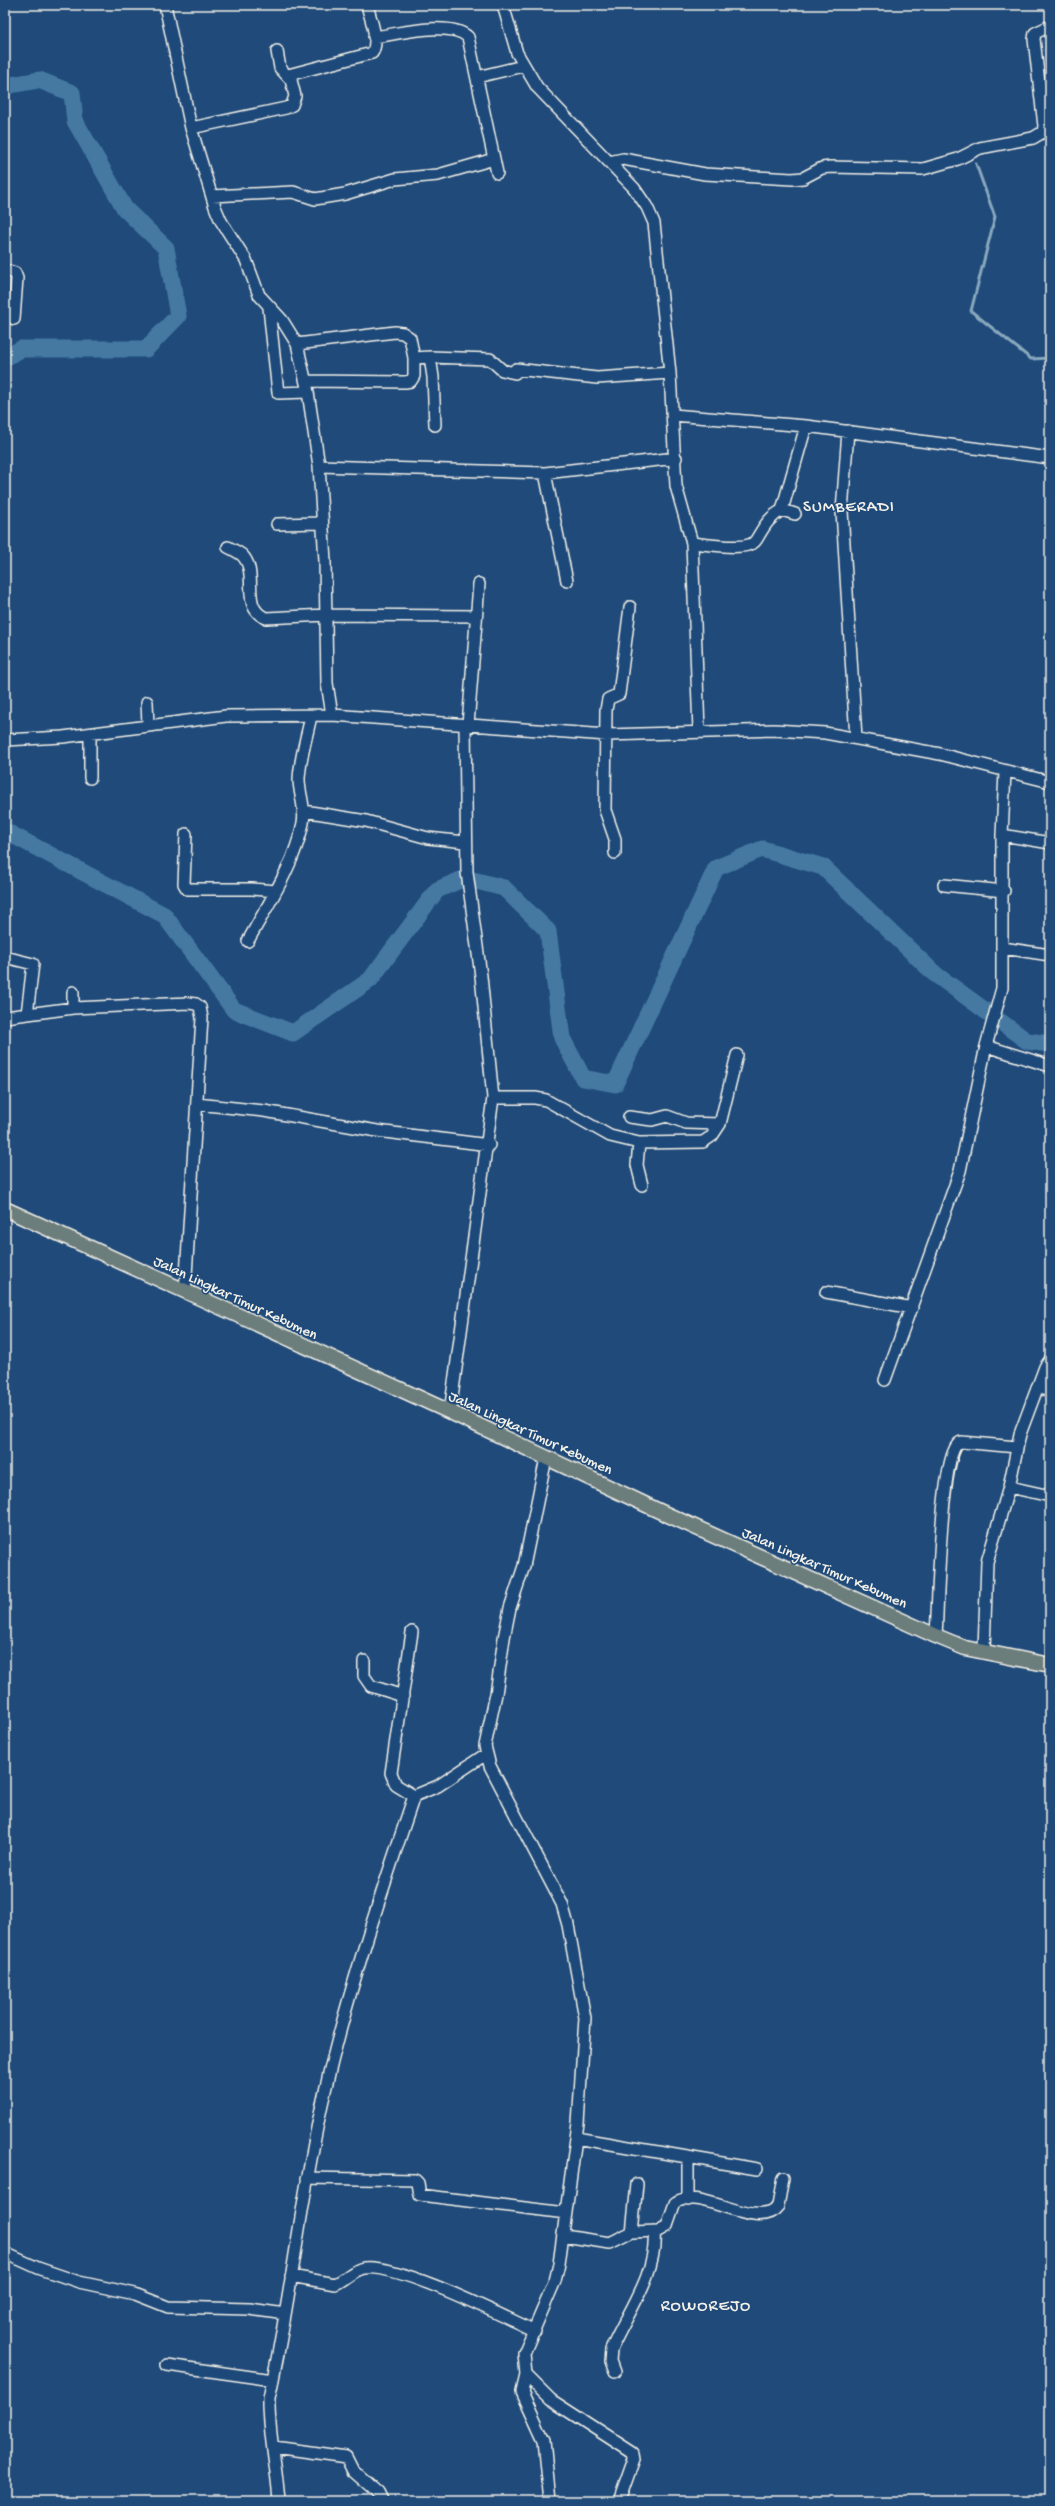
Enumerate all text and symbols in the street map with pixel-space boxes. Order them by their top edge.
district label: SUMBERADI [803,498,895,518]
street label: Jalan Lingkar Timur Kebumen [150,1253,320,1345]
street label: Jalan Lingkar Timur Kebumen [445,1388,615,1480]
street label: Jalan Lingkar Timur Kebumen [739,1524,910,1613]
district label: ROWOREJO [661,2297,751,2317]

